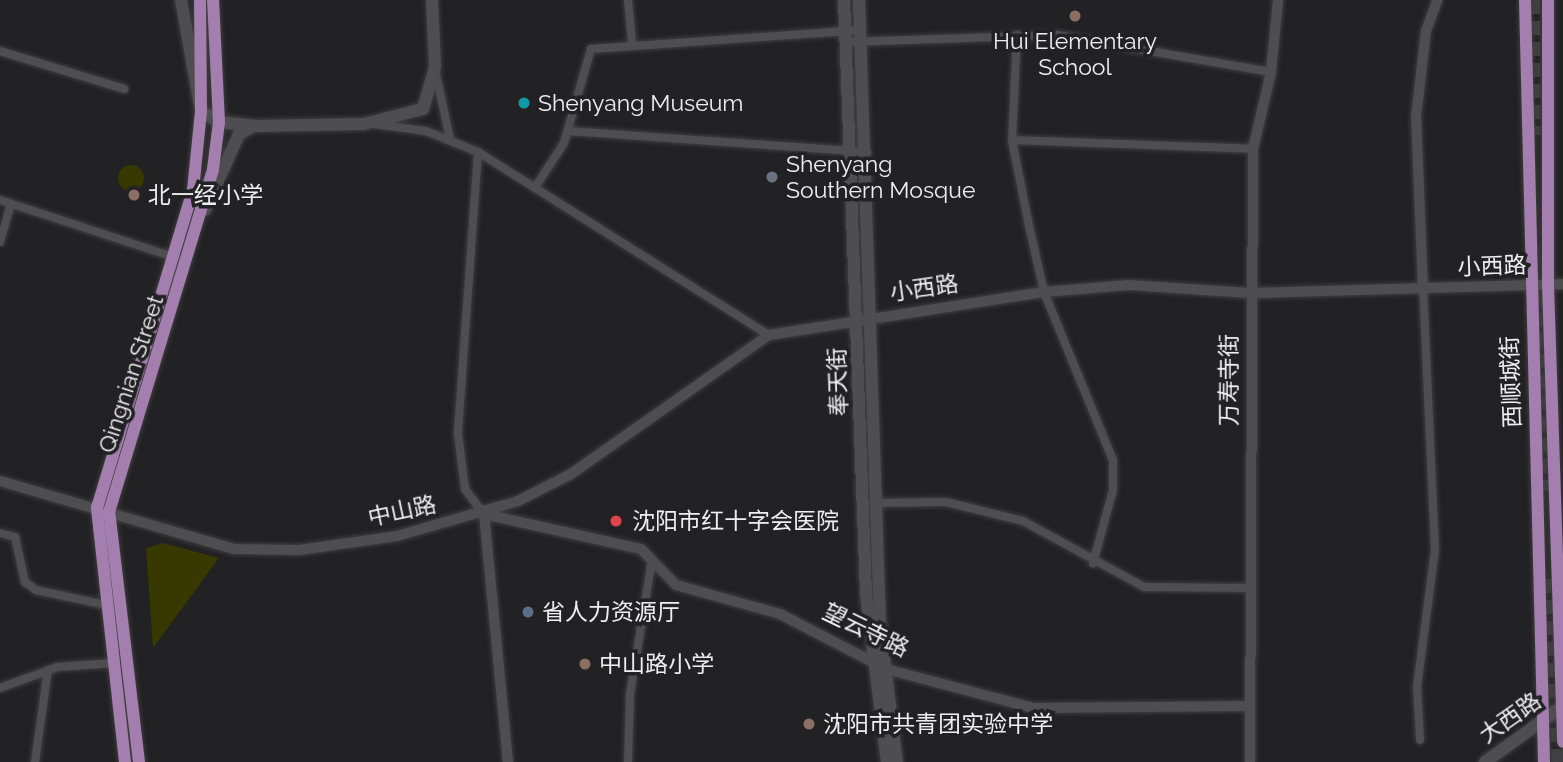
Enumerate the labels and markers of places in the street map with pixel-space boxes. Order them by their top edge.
marker: Hui Elementary School [1067,8,1083,24]
place label: Hui Elementary School [993,27,1157,81]
place label: Shenyang Museum [538,89,743,117]
marker: Shenyang Museum [516,95,532,111]
place label: Shenyang Southern Mosque [786,150,975,204]
marker: Shenyang Southern Mosque [764,169,780,185]
place label: 北一经小学 [148,181,263,209]
marker: 北一经小学 [126,187,142,203]
place label: 沈阳市红十字会医院 [632,507,839,535]
marker: 沈阳市红十字会医院 [606,511,626,531]
place label: 省人力资源厅 [542,598,680,626]
marker: 省人力资源厅 [520,604,536,620]
place label: 中山路小学 [599,650,714,678]
marker: 中山路小学 [577,656,593,672]
place label: 沈阳市共青团实验中学 [823,710,1053,738]
marker: 沈阳市共青团实验中学 [801,716,817,732]

